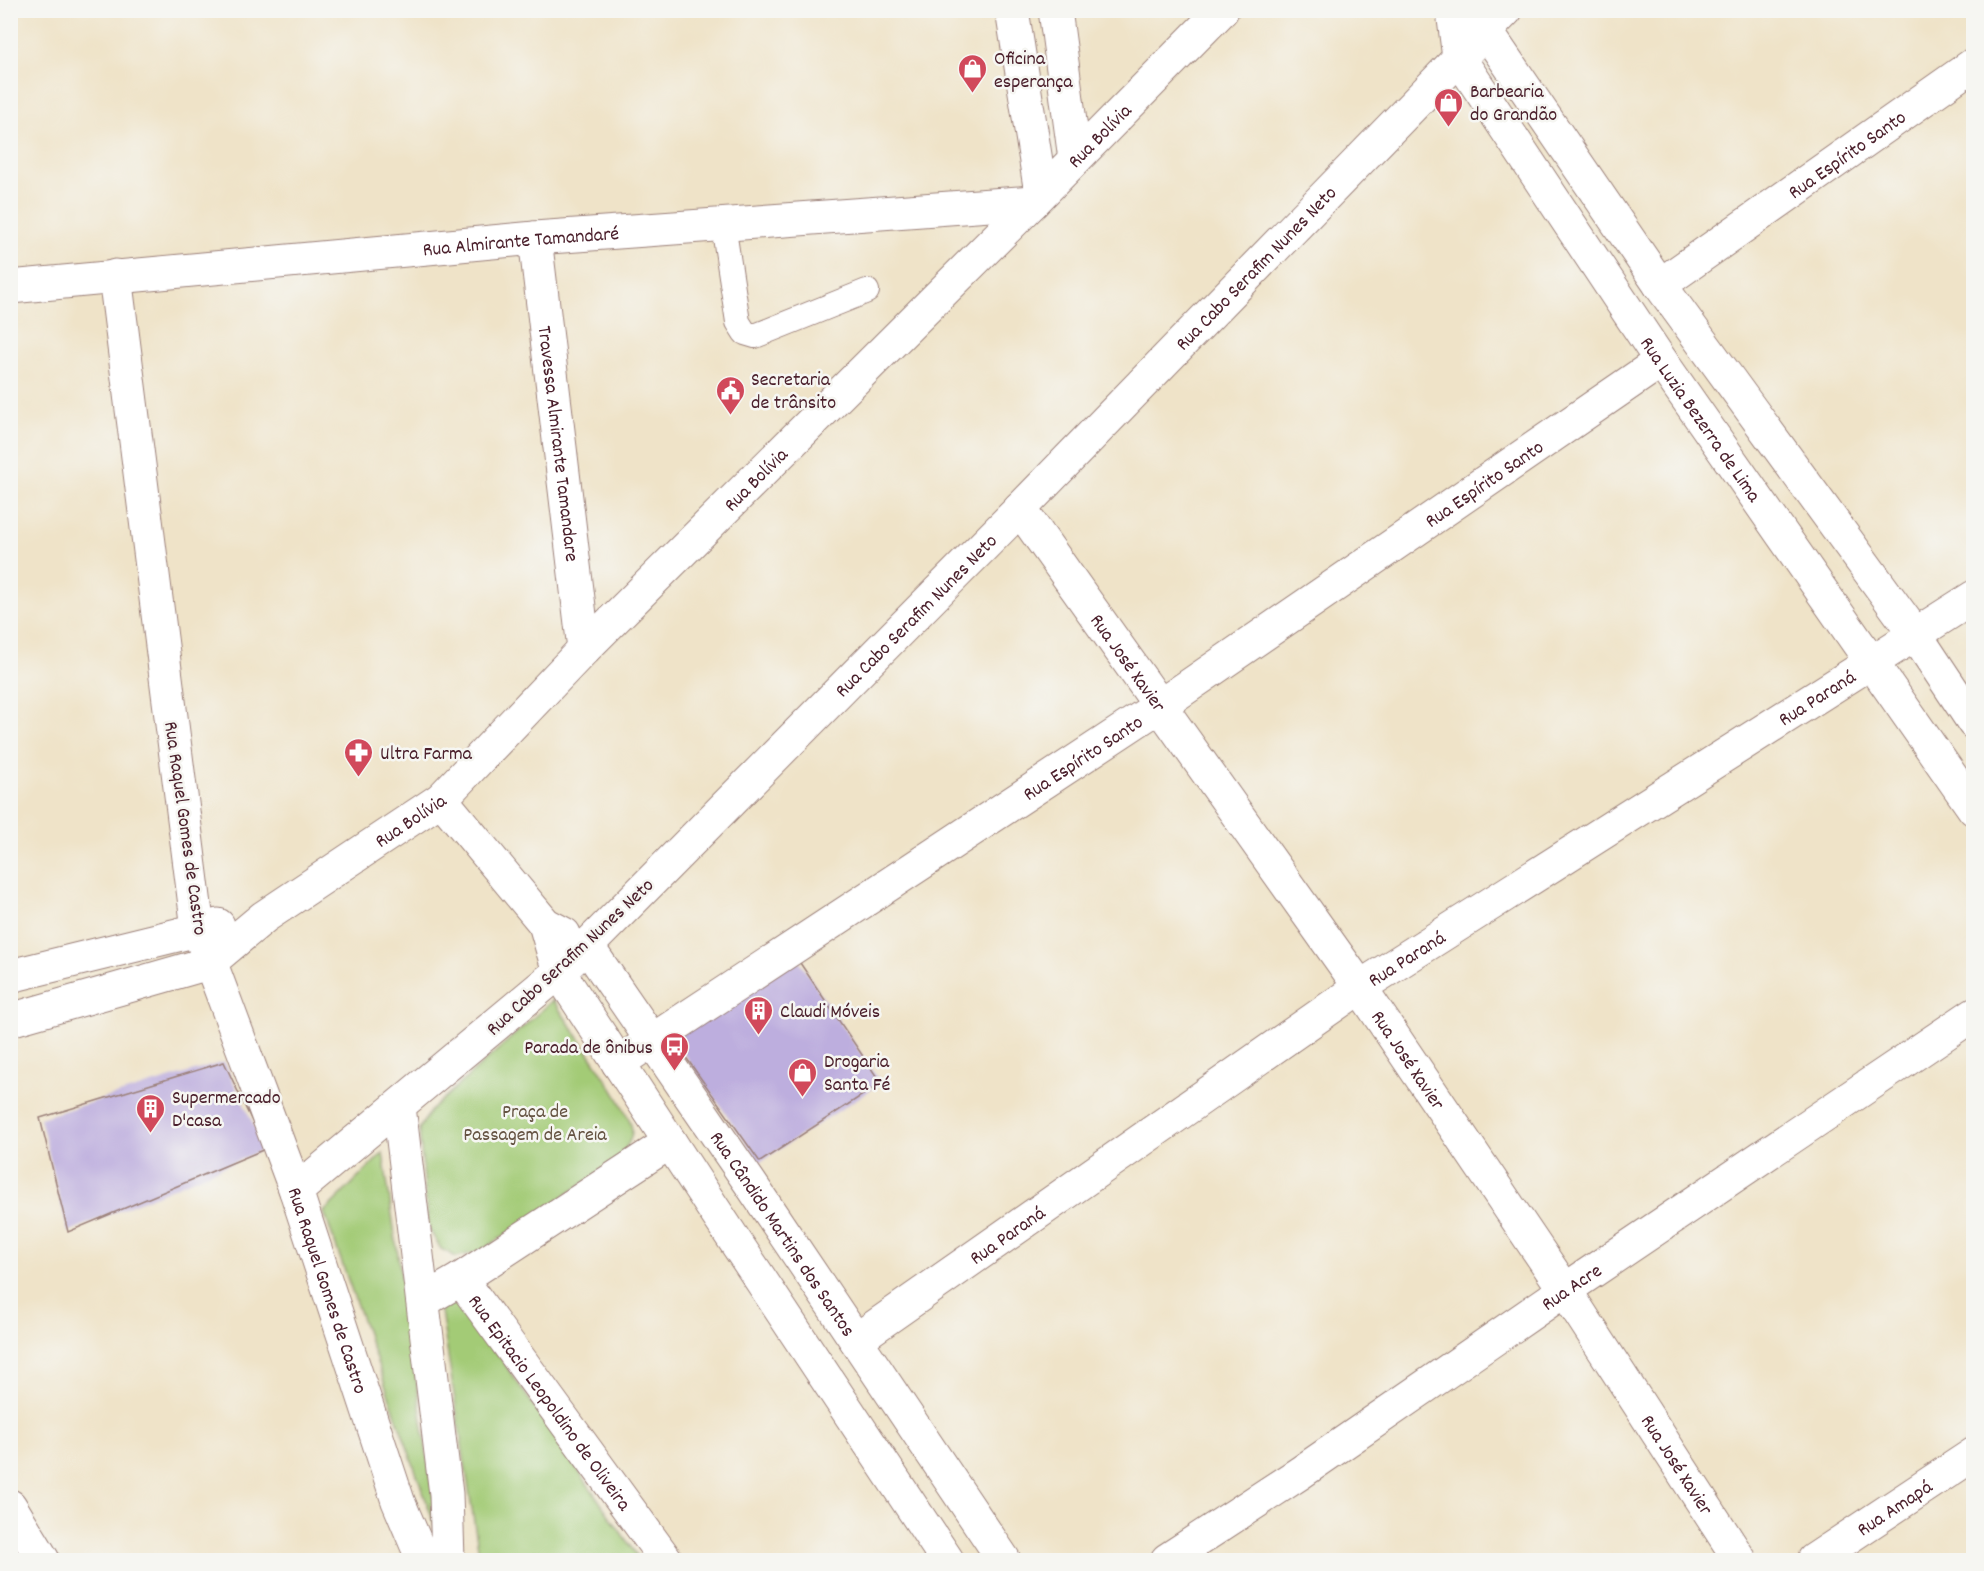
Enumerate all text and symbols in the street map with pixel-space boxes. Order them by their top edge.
place label: Oficina esperança [994,46,1073,97]
shop icon: Oficina esperança [957,52,989,94]
place label: Barbearia do Grandão [1470,79,1557,130]
shop icon: Barbearia do Grandão [1433,86,1465,128]
street label: Rua Bolívia [1063,98,1140,176]
street label: Rua Espírito Santo [1783,105,1913,208]
street label: Rua Cabo Serafim Nunes Neto [1170,181,1344,358]
street label: Rua Almirante Tamandaré [422,221,620,265]
street label: Travessa Almirante Tamandare [529,324,585,564]
street label: Rua Luzia Bezerra de Lima [1632,332,1767,509]
place label: Secretaria de trânsito [751,367,836,418]
public building icon: Secretaria de trânsito [714,374,746,416]
street label: Rua Espírito Santo [1420,435,1550,536]
street label: Rua Bolívia [719,442,796,519]
street label: Rua Cabo Serafim Nunes Neto [830,529,1005,705]
street label: Rua José Xavier [1082,609,1172,719]
street label: Rua Paraná [1774,665,1862,735]
street label: Rua Espírito Santo [1018,710,1149,809]
street label: Rua Raquel Gomes de Castro [155,720,213,937]
pharmacy icon: Ultra Farma [343,736,375,778]
place label: Ultra Farma [380,741,473,769]
street label: Rua Bolívia [370,788,453,856]
street label: Rua Cabo Serafim Nunes Neto [481,873,661,1044]
street label: Rua Paraná [1364,925,1452,995]
building icon: Claudi Móveis [743,994,775,1036]
place label: Claudi Móveis [780,999,880,1027]
street label: Rua José Xavier [1363,1006,1451,1117]
bus stop icon: Parada de ônibus [658,1030,690,1072]
place label: Parada de ônibus [524,1035,653,1063]
place label: Drogaria Santa Fé [824,1049,890,1100]
shop icon: Drogaria Santa Fé [787,1056,819,1098]
place label: Supermercado D'casa [172,1085,281,1136]
building icon: Supermercado D'casa [135,1092,167,1134]
park label: Praça de Passagem de Areia [463,1099,607,1150]
street label: Rua Cândido Martins dos Santos [701,1126,861,1343]
street label: Rua Raquel Gomes de Castro [279,1184,373,1398]
street label: Rua Paraná [965,1201,1052,1273]
street label: Rua Acre [1537,1258,1608,1319]
street label: Rua Epitacio Leopoldino de Oliveira [460,1290,637,1518]
street label: Rua José Xavier [1632,1410,1719,1522]
street label: Rua Amapá [1852,1474,1939,1545]

